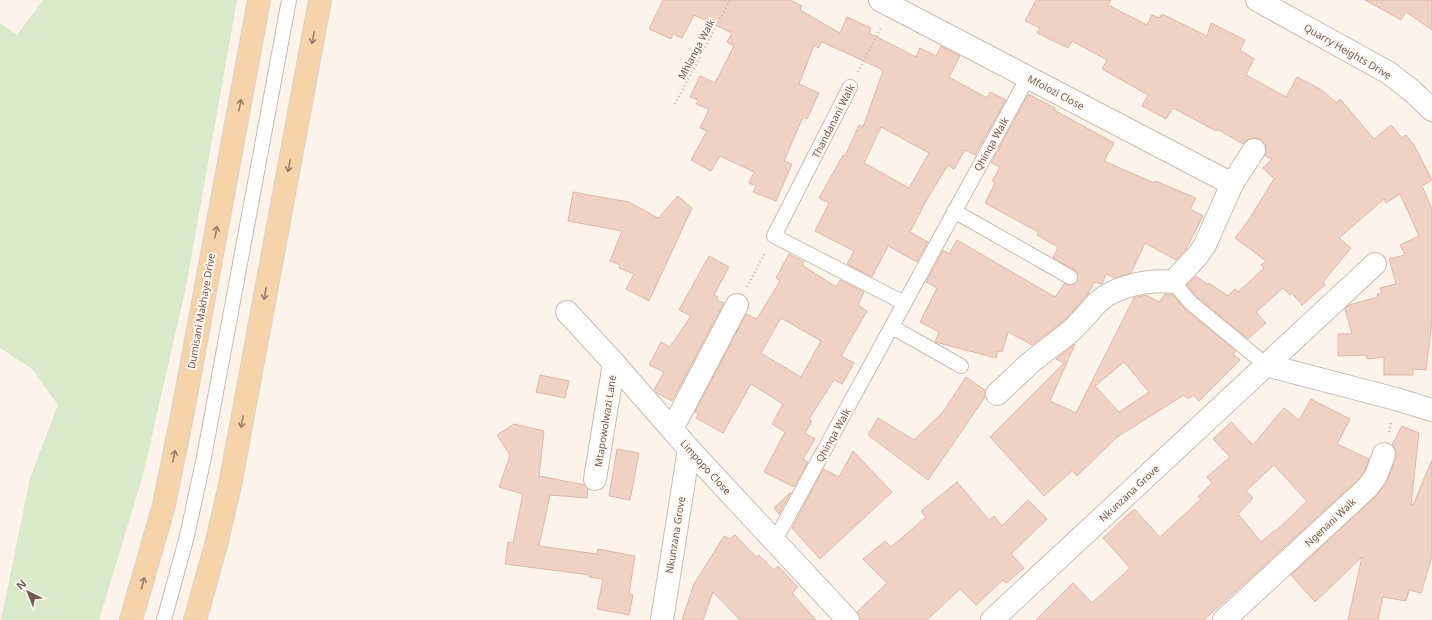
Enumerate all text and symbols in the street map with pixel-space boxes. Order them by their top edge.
street label: Mhlanga Walk [674,16,718,82]
street label: Quarry Heights Drive [1302,20,1395,82]
one-way arrow [308,31,316,44]
street label: Mfolozi Close [1025,71,1087,113]
street label: Thandanani Walk [808,81,858,160]
one-way arrow [236,98,244,111]
street label: Qhinqa Walk [970,114,1012,174]
one-way arrow [284,159,292,172]
one-way arrow [212,226,220,239]
street label: Dumisani Makhaye Drive [184,252,218,370]
one-way arrow [261,287,269,300]
street label: Mtapowolwazi Lane [591,374,619,468]
street label: Qhinqa Walk [812,405,854,465]
one-way arrow [237,415,245,428]
street label: Limpopo Close [678,436,735,498]
one-way arrow [170,450,178,463]
street label: Nkunzana Grove [1096,461,1162,525]
street label: Ngenani Walk [1301,494,1359,549]
street label: Nkunzana Grove [662,495,688,575]
north arrow [8,572,48,612]
text: N [12,576,29,593]
one-way arrow [140,576,147,589]

